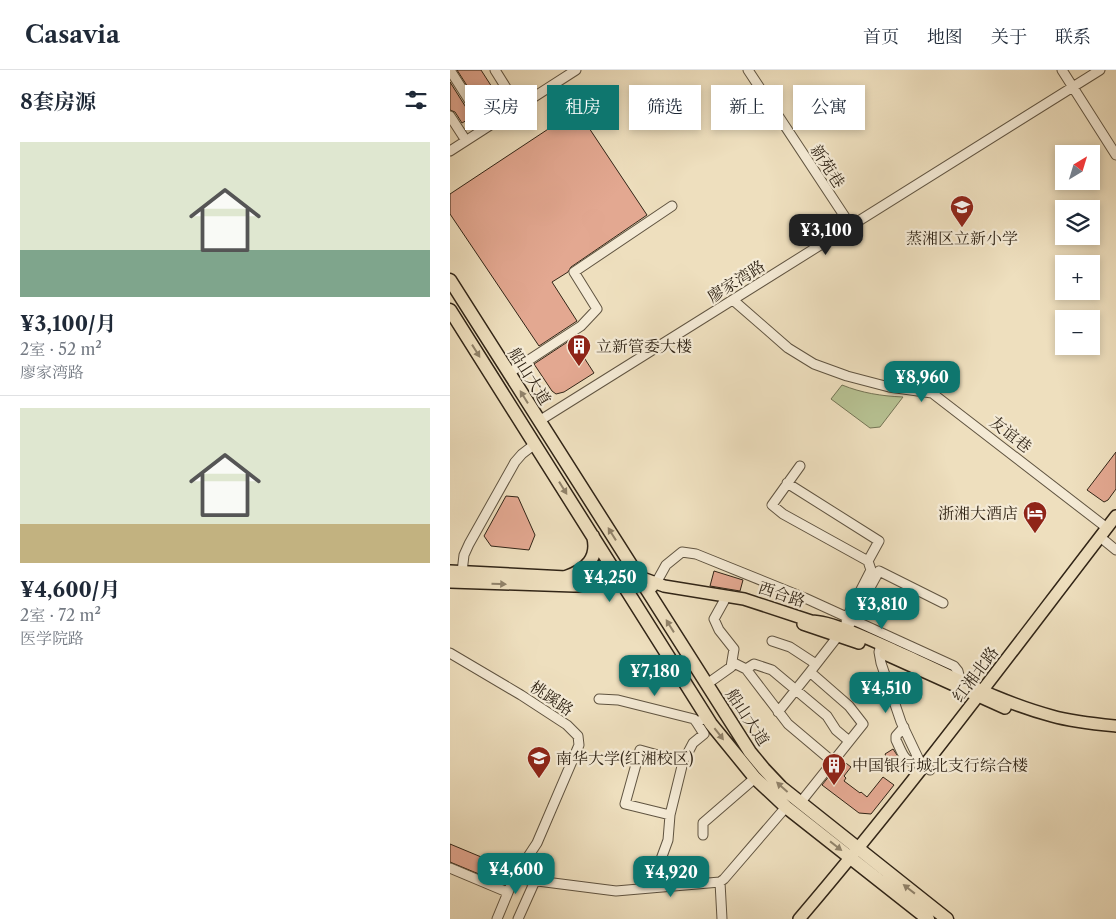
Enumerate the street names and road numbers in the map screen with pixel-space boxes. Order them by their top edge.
street label: 新苑巷 [807,140,849,192]
street label: 廖家湾路 [704,256,768,306]
street label: 船山大道 [505,344,555,408]
street label: 友谊巷 [986,411,1036,457]
street label: 西合路 [756,577,808,611]
street label: 红湘北路 [948,642,1002,706]
street label: 桃蹊路 [527,676,577,720]
street label: 船山大道 [722,685,774,749]

